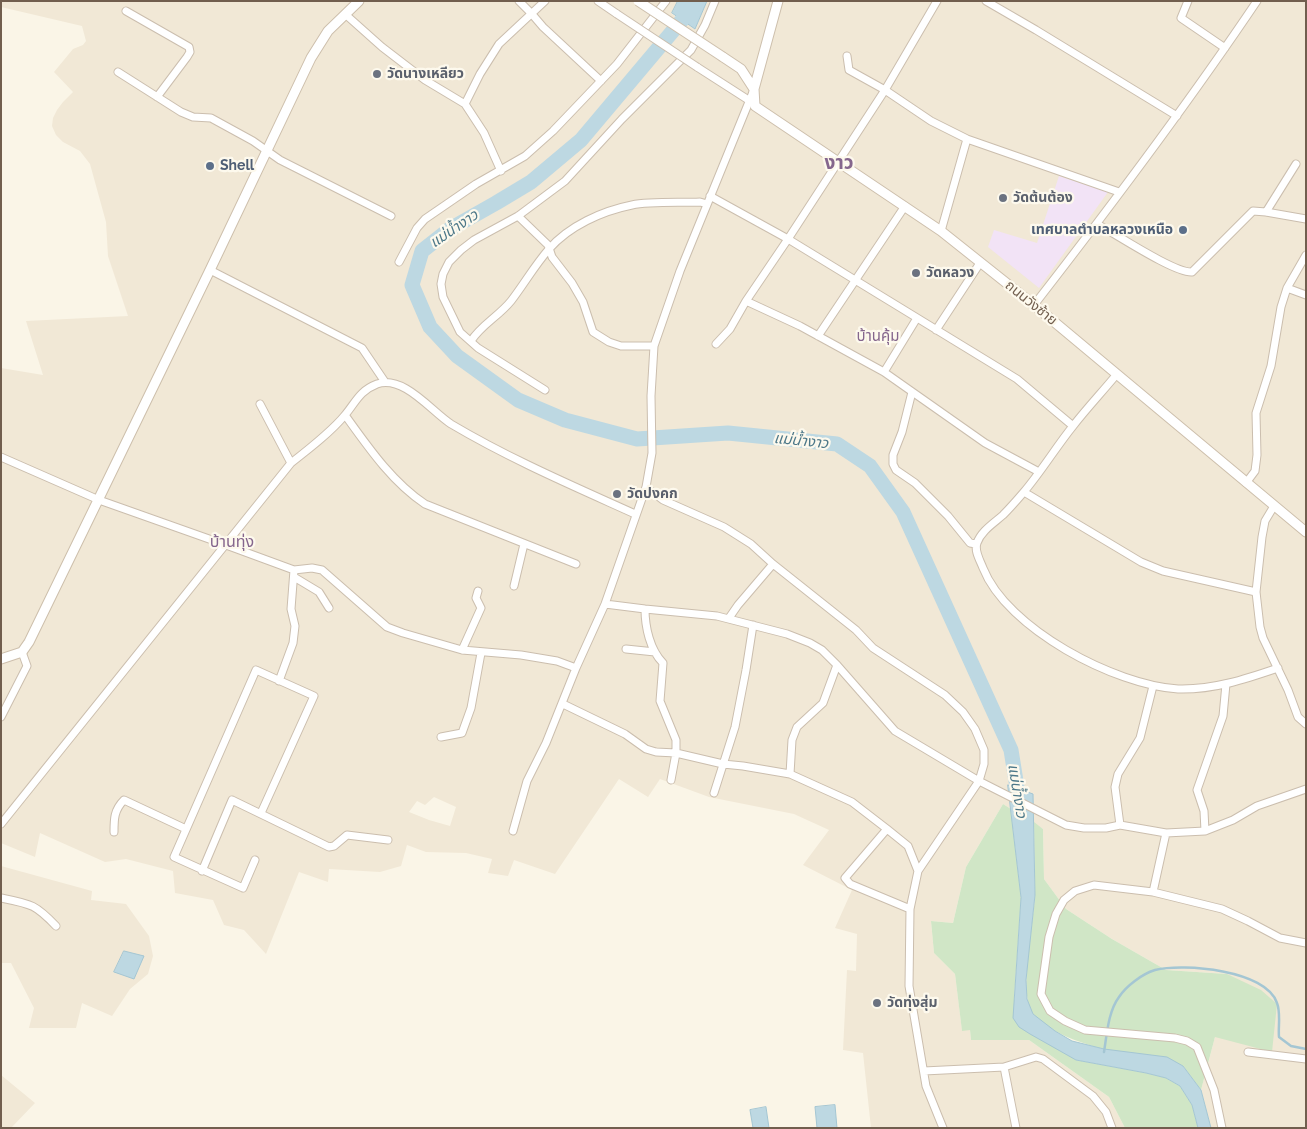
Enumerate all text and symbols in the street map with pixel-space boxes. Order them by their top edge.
place label: วัดนางเหลียว [387,66,464,82]
marker: วัดนางเหลียว [371,68,383,80]
district label: งาว [825,152,853,174]
place label: Shell [220,158,254,174]
marker: Shell [204,160,216,172]
place label: วัดต้นต้อง [1013,190,1073,206]
marker: วัดต้นต้อง [997,192,1009,204]
water label: แม่น้ำงาว [426,206,482,252]
place label: เทศบาลตำบลหลวงเหนือ [1031,222,1173,238]
marker: เทศบาลตำบลหลวงเหนือ [1177,224,1189,236]
place label: วัดหลวง [926,265,974,281]
marker: วัดหลวง [910,267,922,279]
street label: ถนนวังซ้าย [1002,277,1060,329]
district label: บ้านคุ้ม [857,327,899,345]
water label: แม่น้ำงาว [773,429,829,453]
place label: วัดปงคก [627,486,678,502]
marker: วัดปงคก [611,488,623,500]
district label: บ้านทุ่ง [210,532,254,552]
water label: แม่น้ำงาว [1004,763,1030,819]
place label: วัดทุ่งสุ่ม [887,995,938,1011]
marker: วัดทุ่งสุ่ม [871,997,883,1009]

